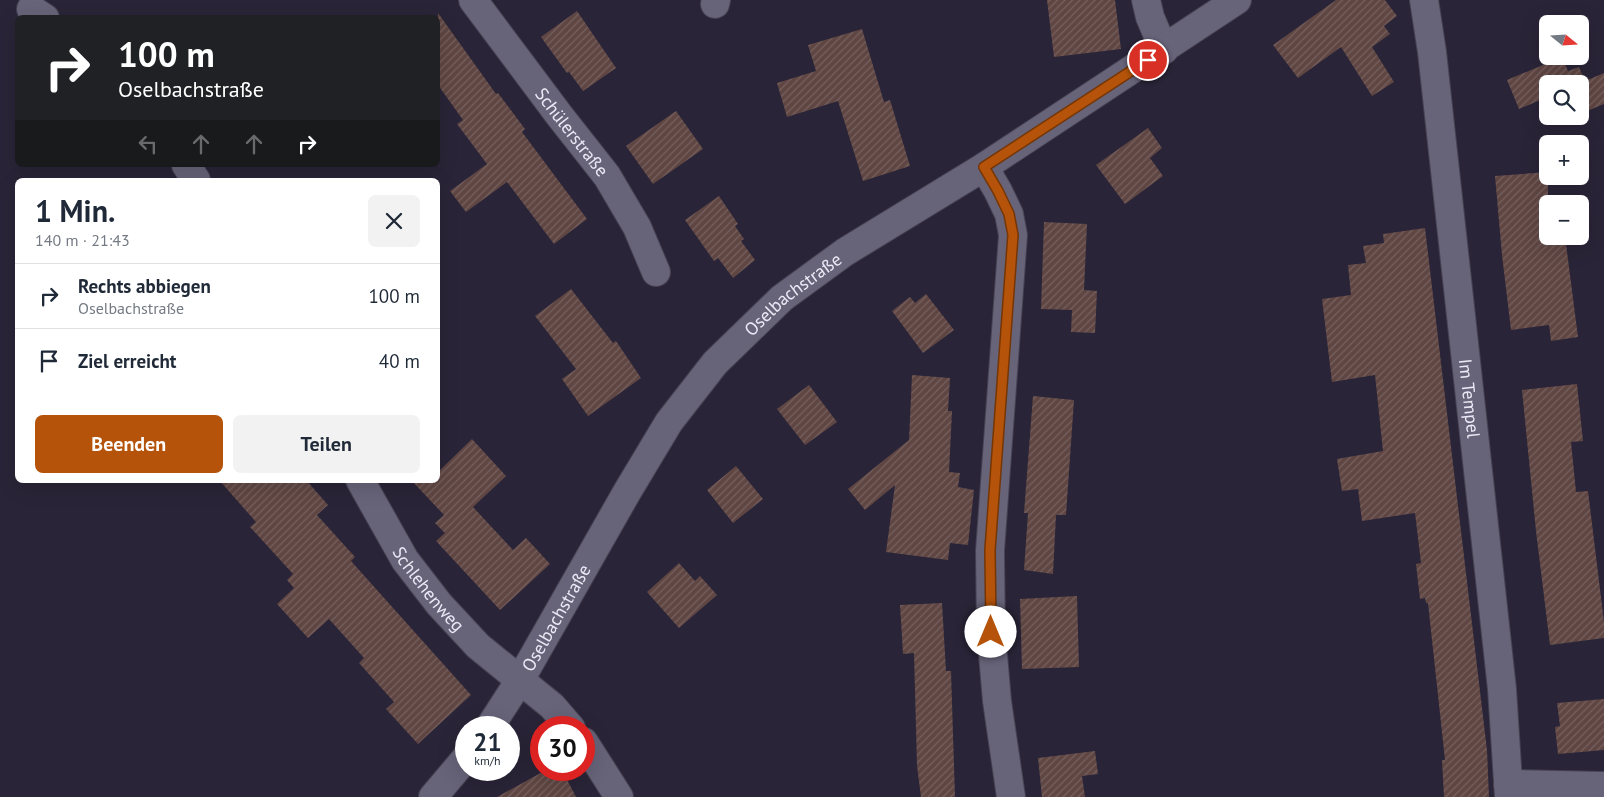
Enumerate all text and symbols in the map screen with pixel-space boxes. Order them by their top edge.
north arrow [1539,15,1589,65]
map controls [1539,15,1589,245]
text: 100 m [118,31,215,77]
icon: right [35,35,100,100]
pin [1127,39,1169,81]
icon: arrive [1134,46,1162,74]
text: Oselbachstraße [118,75,264,103]
button: search [1539,75,1589,125]
street label: Schülerstraße [531,83,614,181]
icon: left [134,130,162,158]
icon: ahead [187,130,215,158]
icon: ahead [240,130,268,158]
icon: right [293,130,321,158]
button: + [1539,135,1589,185]
text: 1 Min. [35,191,115,230]
button: close [368,195,420,247]
button: − [1539,195,1589,245]
text: 140 m · 21:43 [35,230,130,250]
street label: Oselbachstraße [739,247,846,340]
text: Rechts abbiegen [78,274,211,298]
icon: right [35,282,63,310]
text: 100 m [368,284,420,308]
text: Oselbachstraße [78,298,184,318]
icon: arrive [35,347,63,375]
text: Ziel erreicht [78,349,176,373]
text: 40 m [379,349,420,373]
street label: Im Tempel [1454,357,1486,440]
button: Beenden [35,415,223,473]
button: Teilen [233,415,420,473]
street label: Schlehenweg [388,542,470,636]
street label: Oselbachstraße [516,560,595,675]
position arrow [964,605,1016,657]
speed limit sign: 30 [530,716,595,781]
text: 21 [473,726,502,758]
text: km/h [474,753,501,768]

